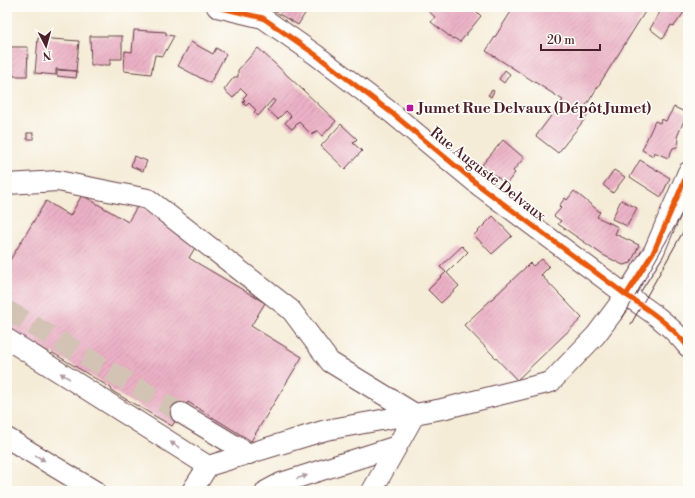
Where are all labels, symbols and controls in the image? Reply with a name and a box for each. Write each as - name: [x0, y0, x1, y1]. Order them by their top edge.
- north arrow: [26, 26, 66, 66]
- scale bar: [541, 26, 600, 52]
- text: 20 m: [547, 33, 575, 48]
- text: N: [42, 48, 52, 62]
- place label: Jumet Rue Delvaux (Dépôt Jumet): [416, 99, 652, 118]
- marker: Jumet Rue Delvaux (Dépôt Jumet): [405, 103, 415, 113]
- street label: Rue Auguste Delvaux: [426, 123, 550, 226]
- one-way arrow: [59, 372, 71, 379]
- one-way arrow: [169, 442, 181, 449]
- one-way arrow: [35, 454, 45, 462]
- one-way arrow: [296, 473, 308, 479]

